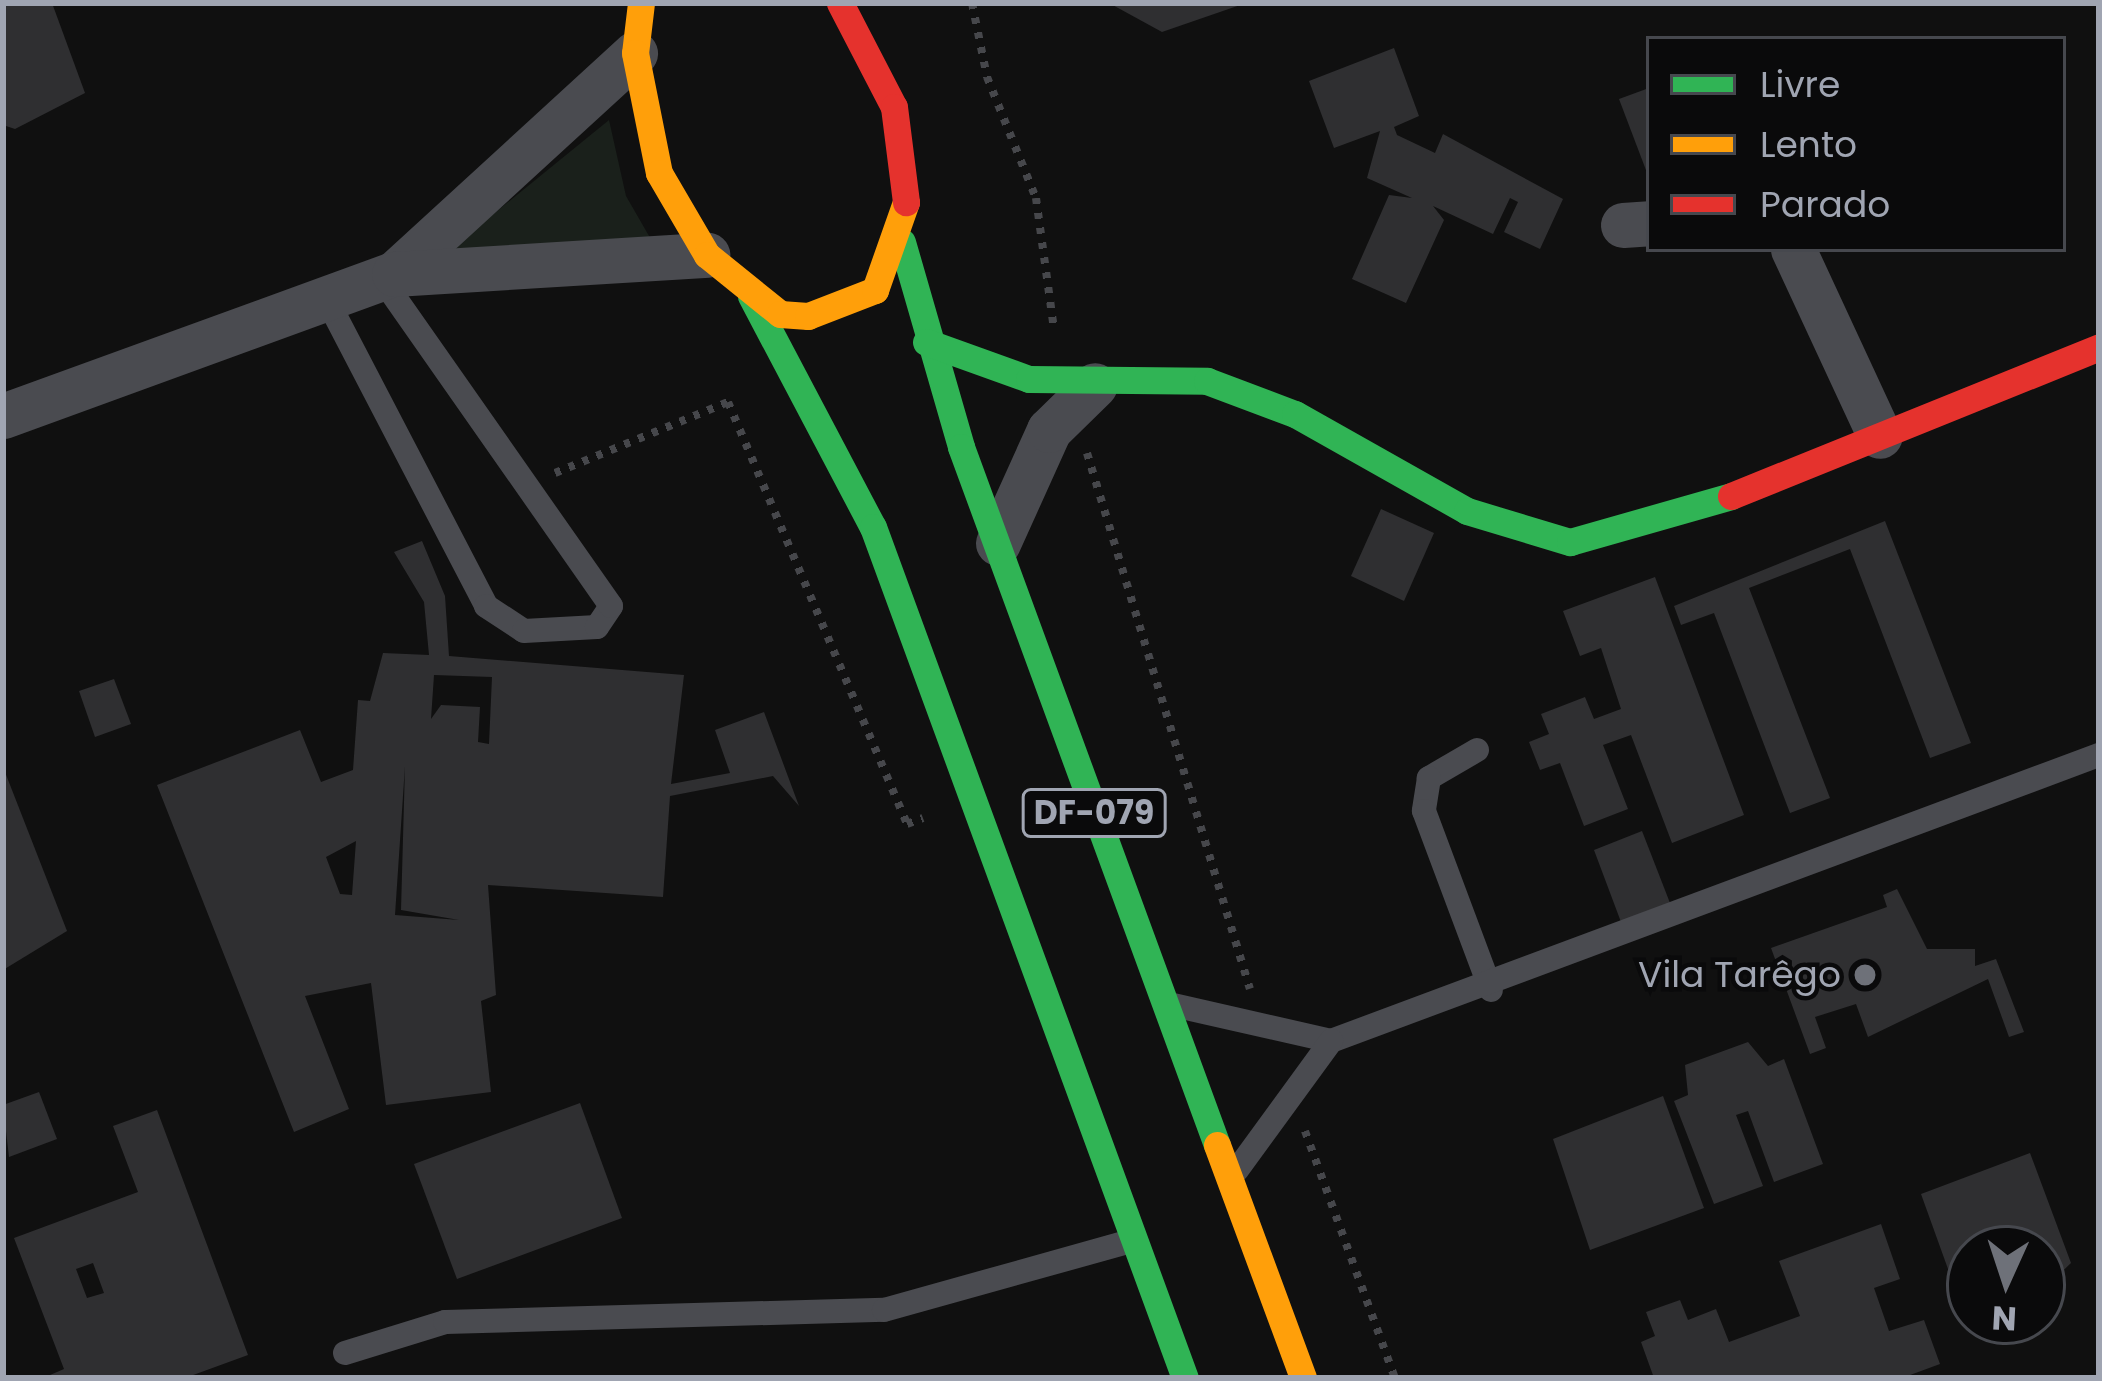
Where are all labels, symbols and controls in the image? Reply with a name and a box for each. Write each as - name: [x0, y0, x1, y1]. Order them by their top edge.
- legend: [1646, 36, 2066, 252]
- text: Livre: [1760, 59, 1840, 110]
- text: Lento: [1760, 119, 1857, 170]
- text: Parado: [1760, 179, 1890, 230]
- road number: DF-079: [1019, 786, 1169, 840]
- place label: Vila Tarêgo: [1638, 953, 1841, 997]
- marker: Vila Tarêgo: [1852, 962, 1878, 988]
- north arrow: [1946, 1225, 2066, 1345]
- text: N: [1991, 1294, 2018, 1343]

